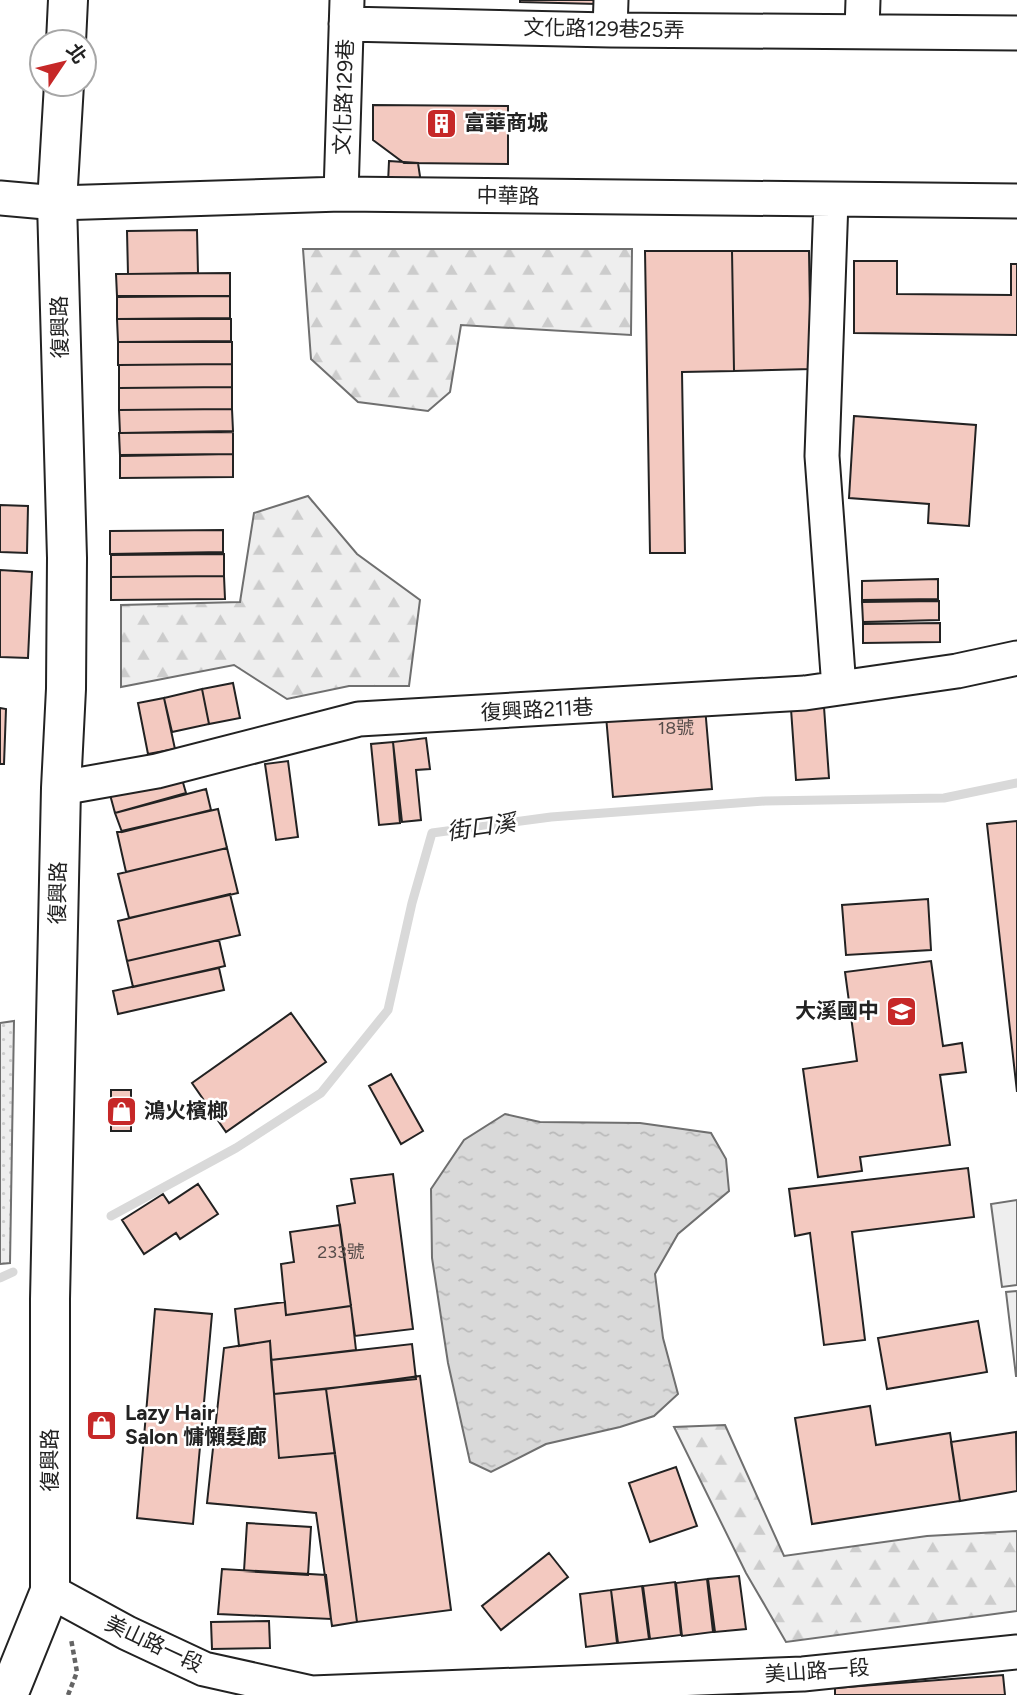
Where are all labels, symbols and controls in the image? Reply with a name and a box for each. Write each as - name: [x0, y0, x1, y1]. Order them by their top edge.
- street label: 文化路129巷25弄: [523, 15, 685, 42]
- north arrow: [28, 28, 98, 98]
- street label: 文化路129巷: [329, 38, 358, 156]
- text: 北: [62, 39, 91, 68]
- building icon: 富華商城: [424, 106, 458, 140]
- place label: 富華商城: [464, 110, 548, 135]
- street label: 中華路: [476, 182, 540, 209]
- street label: 復興路: [46, 295, 73, 359]
- street label: 復興路211巷: [480, 694, 594, 725]
- house number: 18號: [658, 717, 694, 739]
- water label: 街口溪: [445, 808, 520, 846]
- street label: 復興路: [44, 861, 71, 925]
- school or university icon: 大溪國中: [885, 994, 919, 1028]
- place label: 大溪國中: [795, 998, 879, 1023]
- shop icon: 鴻火檳榔: [104, 1094, 138, 1128]
- place label: 鴻火檳榔: [144, 1098, 228, 1123]
- house number: 233號: [317, 1241, 365, 1263]
- place label: Lazy Hair Salon 慵懶髮廊: [125, 1400, 267, 1449]
- shop icon: Lazy Hair Salon 慵懶髮廊: [85, 1408, 119, 1442]
- street label: 復興路: [37, 1429, 62, 1492]
- street label: 美山路一段: [101, 1610, 207, 1677]
- street label: 美山路一段: [764, 1654, 870, 1687]

